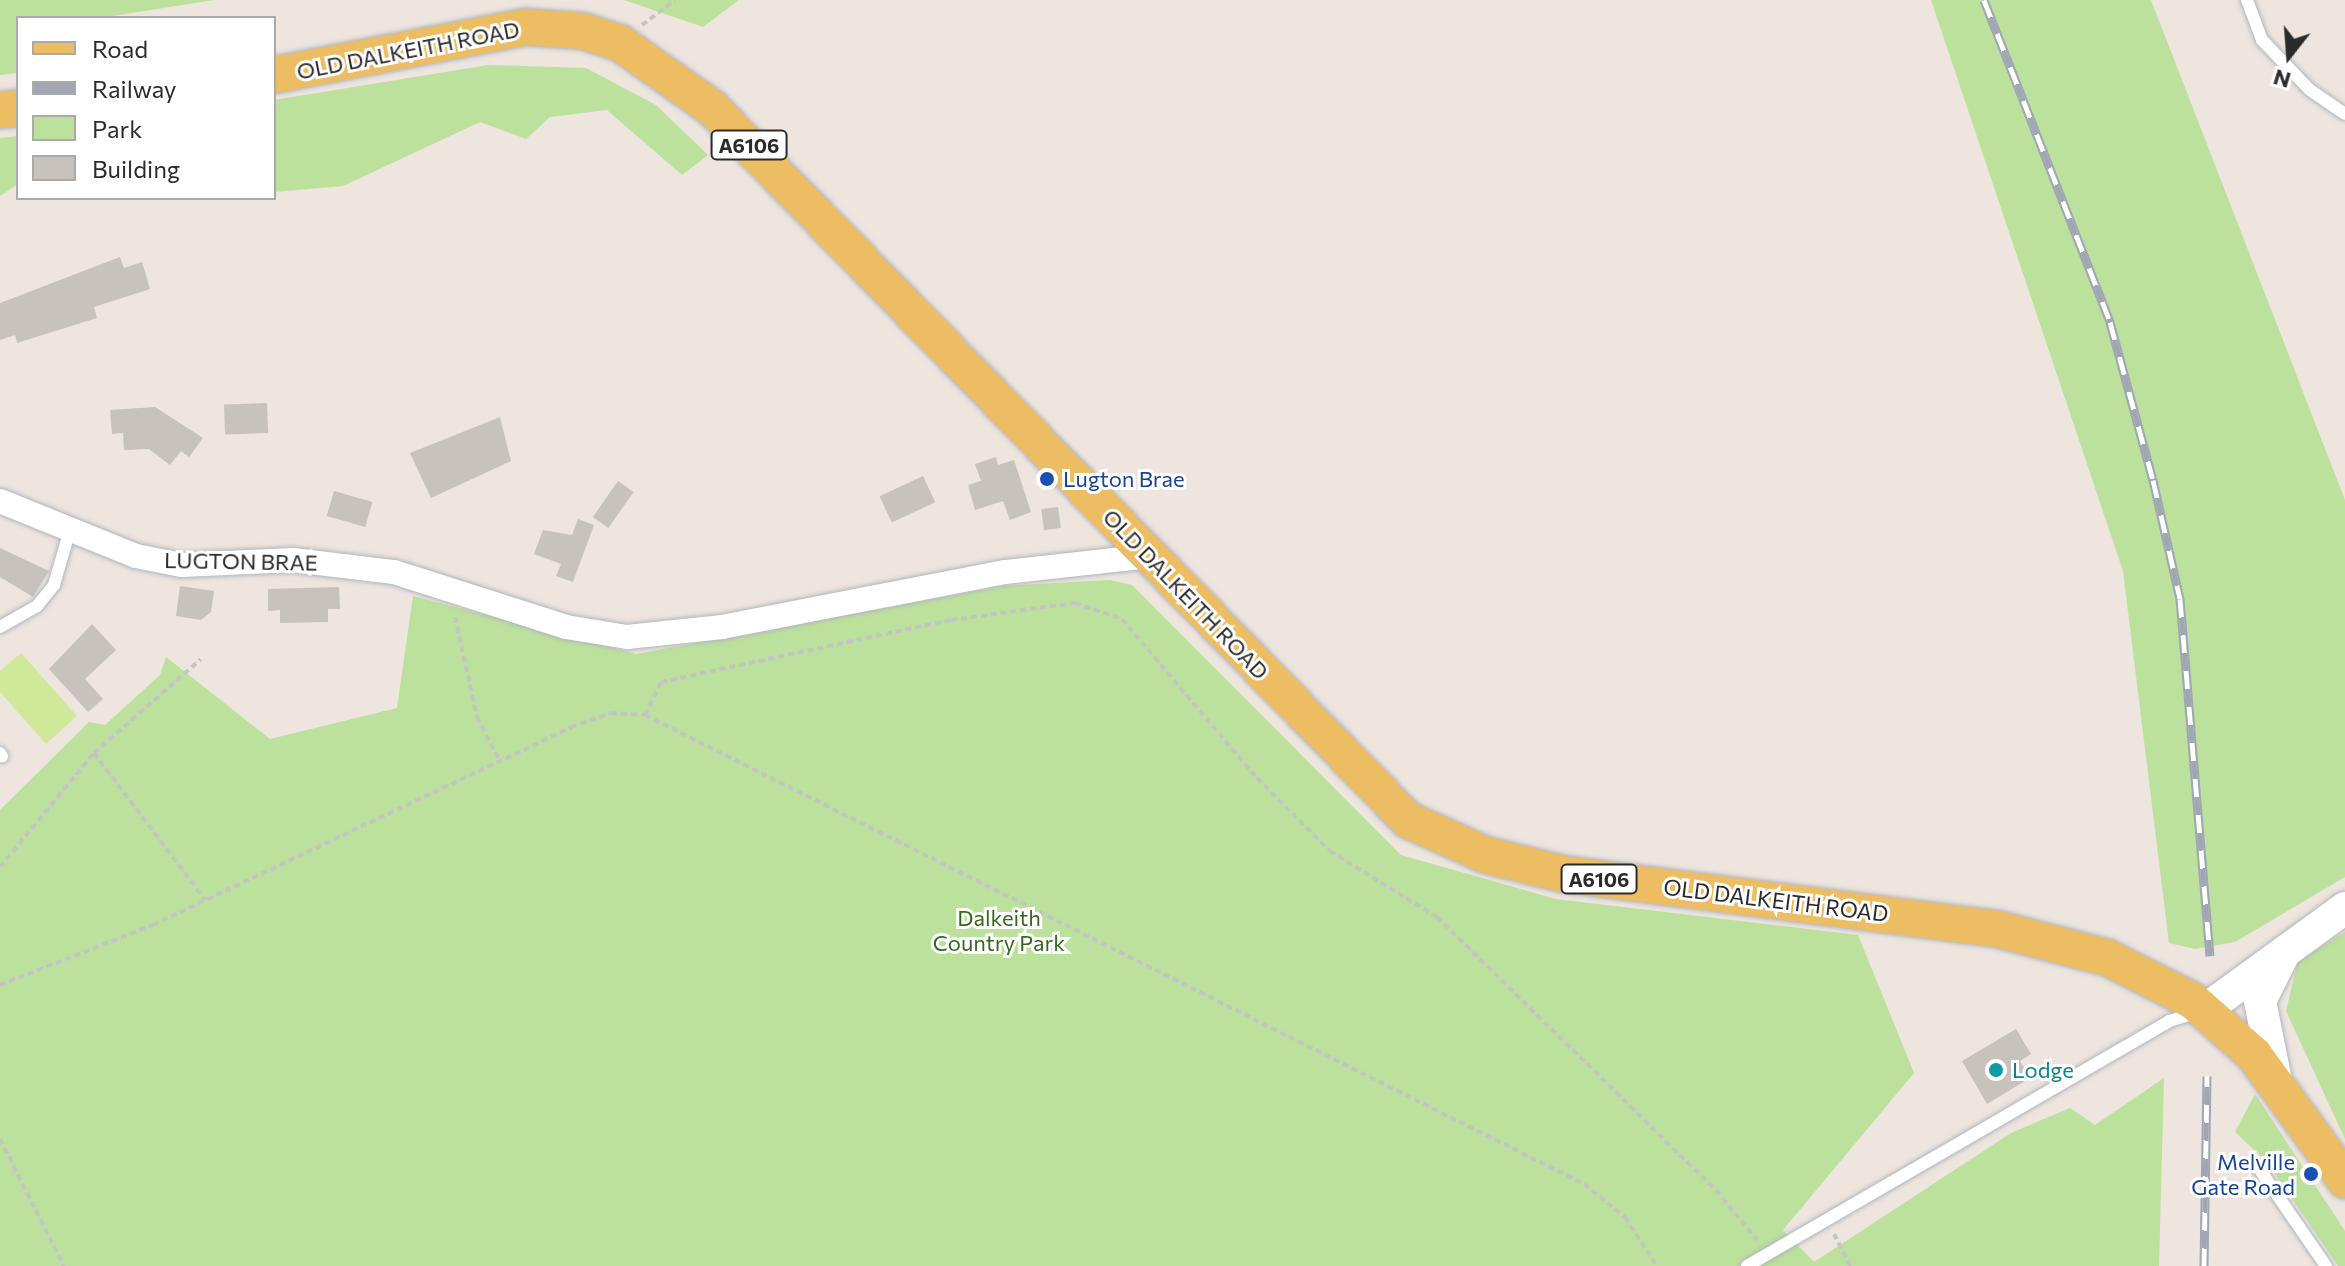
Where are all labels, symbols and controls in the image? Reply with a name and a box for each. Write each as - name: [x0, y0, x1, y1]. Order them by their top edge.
- street label: OLD DALKEITH ROAD: [294, 15, 522, 85]
- legend: [16, 16, 276, 200]
- north arrow: [2249, 16, 2329, 96]
- text: Road: [92, 34, 148, 63]
- text: N: [2270, 64, 2294, 95]
- text: Railway: [92, 74, 177, 103]
- text: Park: [92, 114, 142, 143]
- road number: A6106: [709, 129, 789, 161]
- text: Building: [92, 154, 180, 183]
- place label: Lugton Brae: [1063, 466, 1185, 492]
- marker: Lugton Brae: [1038, 470, 1056, 488]
- street label: OLD DALKEITH ROAD: [1098, 503, 1274, 685]
- street label: LUGTON BRAE: [164, 546, 318, 576]
- road number: A6106: [1559, 863, 1639, 895]
- street label: OLD DALKEITH ROAD: [1662, 873, 1890, 927]
- park label: Dalkeith Country Park: [933, 904, 1065, 956]
- place label: Lodge: [2012, 1057, 2074, 1083]
- marker: Lodge: [1987, 1061, 2005, 1079]
- place label: Melville Gate Road: [2191, 1148, 2295, 1200]
- marker: Melville Gate Road: [2302, 1165, 2320, 1183]

